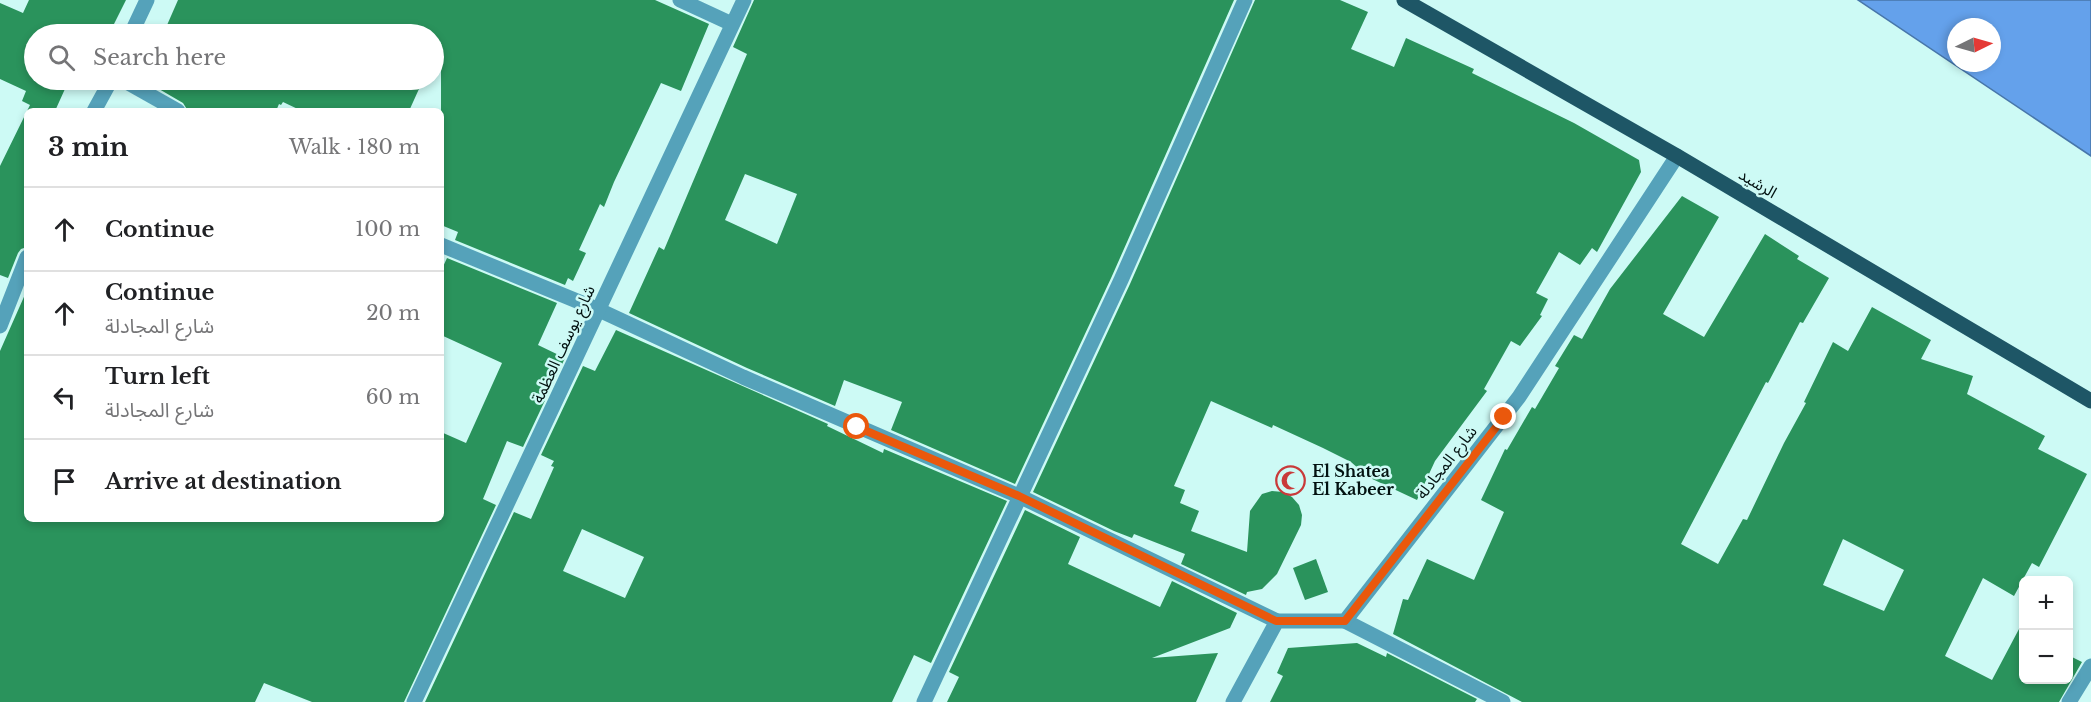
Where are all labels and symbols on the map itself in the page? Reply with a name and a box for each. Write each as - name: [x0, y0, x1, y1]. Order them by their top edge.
- north arrow: [1947, 18, 2001, 72]
- street label: الرشيد: [1735, 164, 1781, 202]
- street label: شارع يوسف العظمة: [527, 282, 602, 407]
- route end: [1490, 403, 1516, 429]
- route start: [843, 413, 869, 439]
- street label: شارع المجادلة: [1411, 421, 1483, 504]
- place label: El Shatea El Kabeer: [1312, 461, 1394, 499]
- mosque icon: El Shatea El Kabeer: [1275, 464, 1307, 496]

